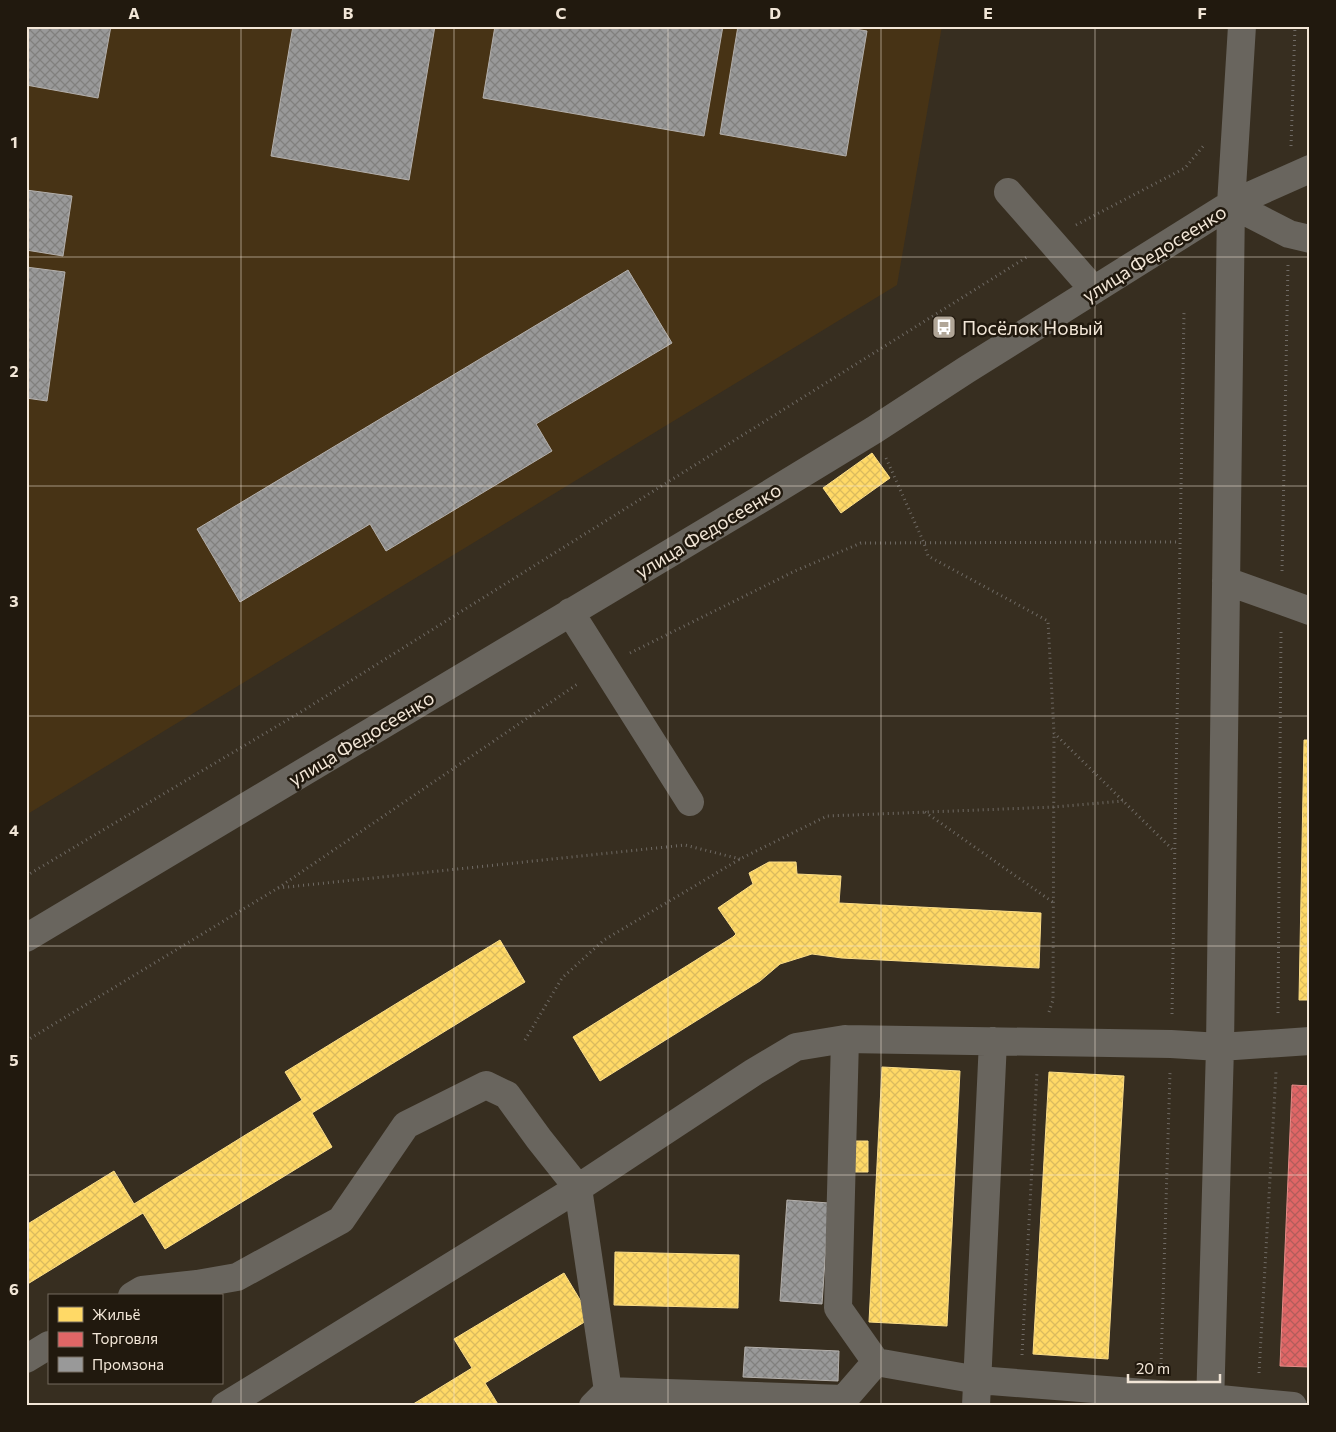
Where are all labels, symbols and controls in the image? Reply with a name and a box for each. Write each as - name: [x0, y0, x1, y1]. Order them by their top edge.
- text: A: [128, 3, 140, 22]
- text: B: [343, 3, 354, 22]
- text: C: [556, 3, 567, 22]
- text: D: [769, 3, 781, 22]
- text: E: [983, 3, 993, 22]
- text: F: [1197, 3, 1207, 22]
- text: 1: [10, 132, 18, 151]
- street label: улица Федосеенко: [1078, 199, 1230, 307]
- bus stop icon: Посёлок Новый: [931, 314, 957, 340]
- place label: Посёлок Новый: [962, 316, 1103, 339]
- text: 2: [9, 361, 19, 380]
- street label: улица Федосеенко: [631, 477, 785, 583]
- text: 3: [9, 591, 19, 610]
- street label: улица Федосеенко: [284, 685, 438, 791]
- text: 4: [9, 820, 19, 839]
- text: 5: [9, 1050, 19, 1069]
- text: 6: [9, 1279, 19, 1298]
- legend: [48, 1294, 222, 1384]
- text: Жильё: [92, 1305, 140, 1323]
- text: Торговля: [92, 1329, 158, 1347]
- scale bar: [1128, 1352, 1221, 1384]
- text: Промзона: [92, 1355, 164, 1373]
- text: 20 m: [1136, 1359, 1170, 1377]

